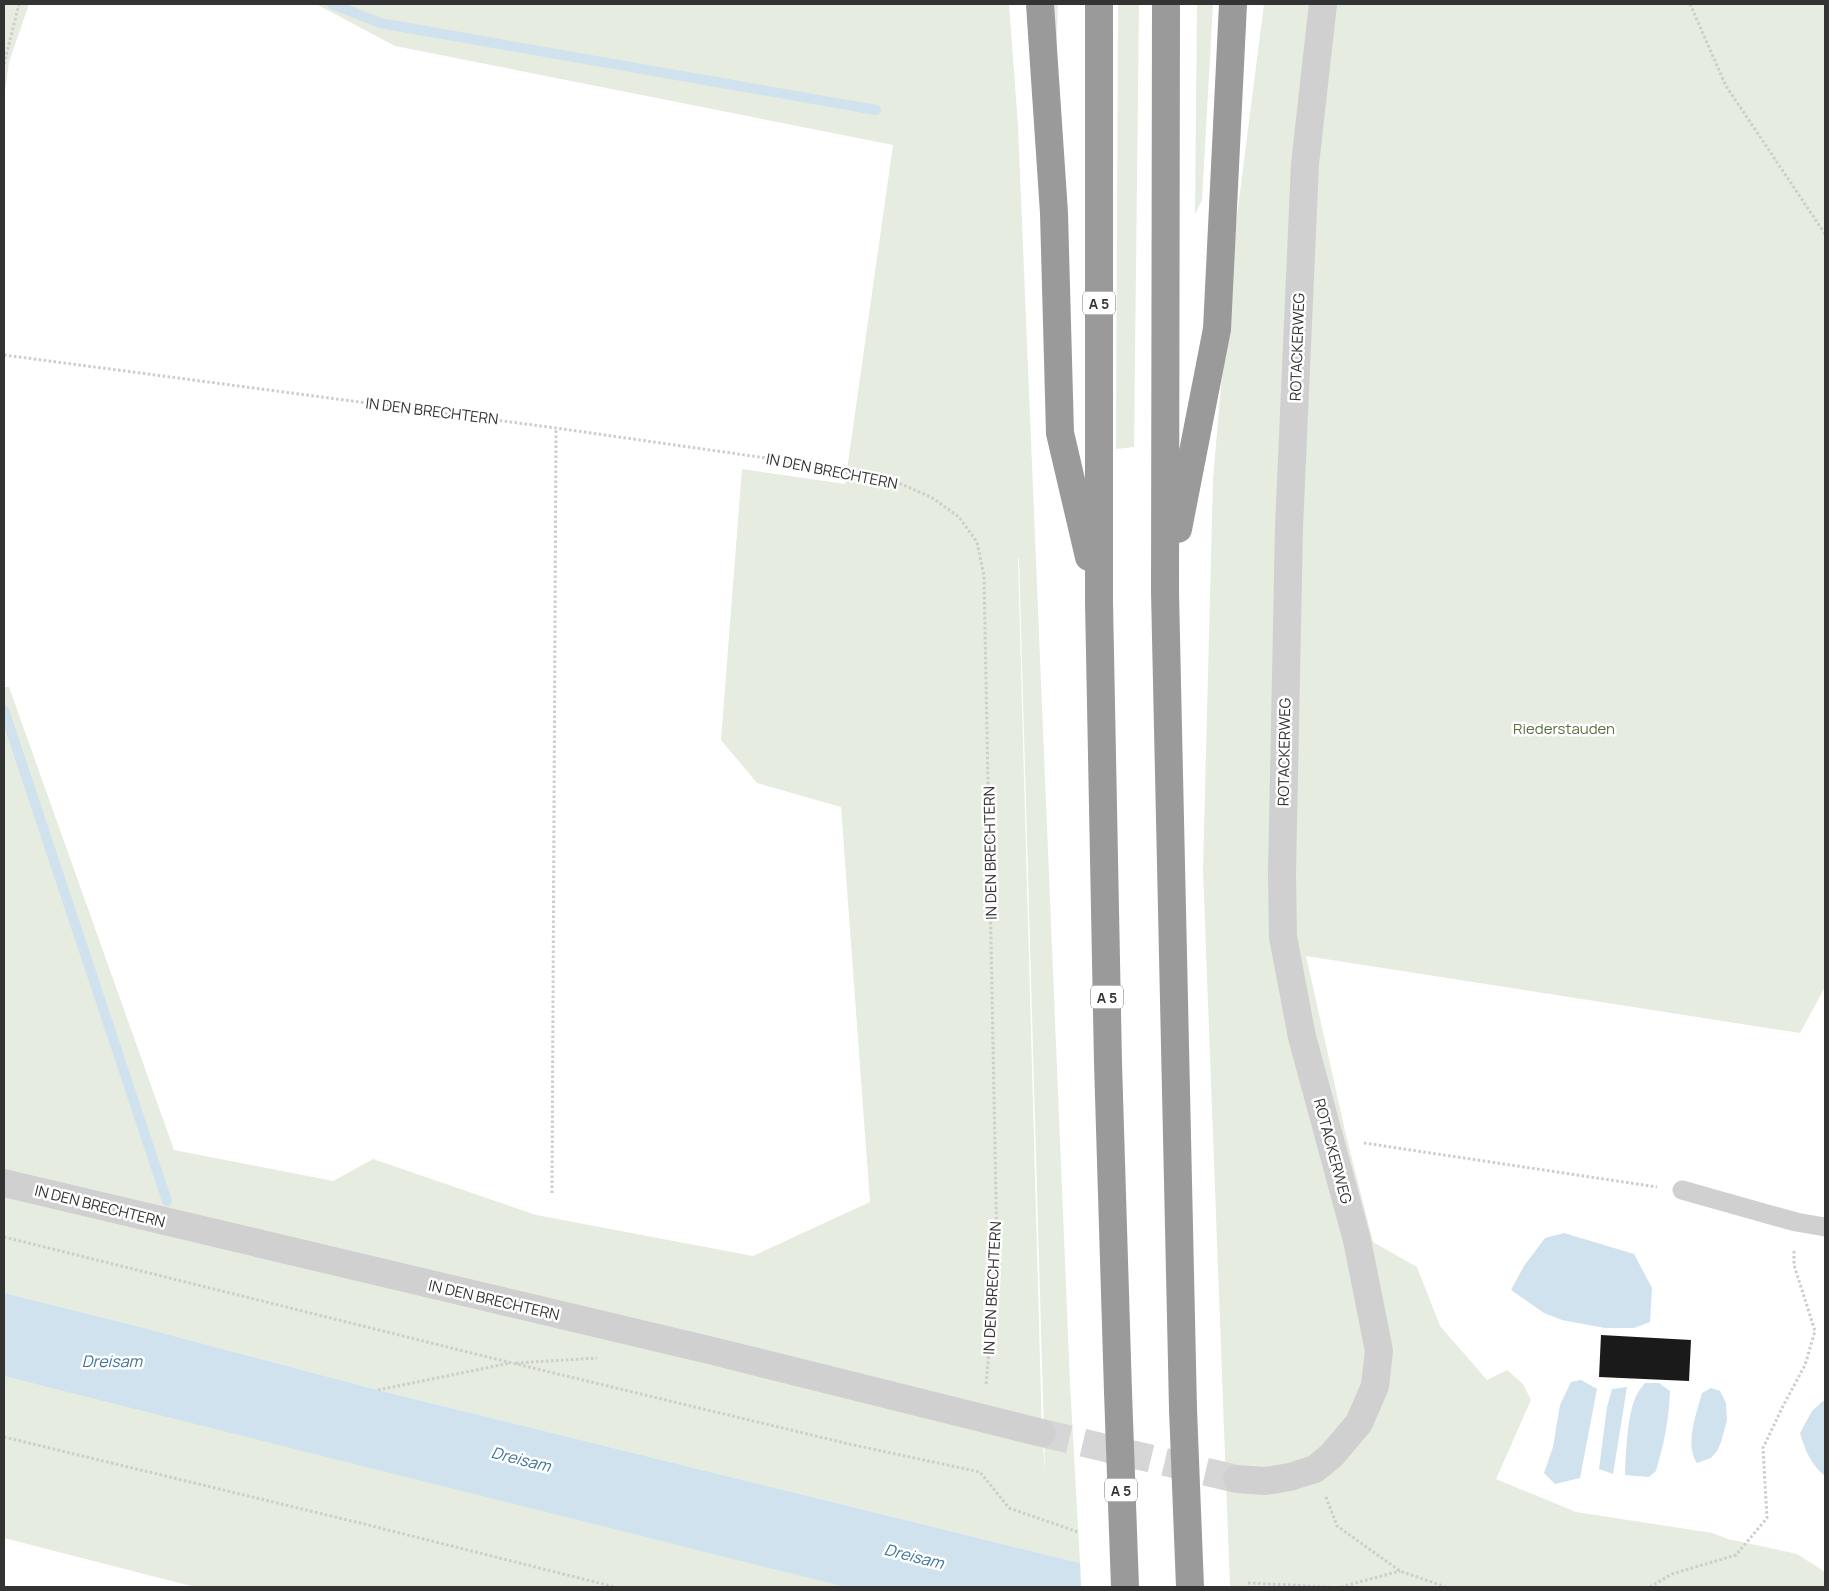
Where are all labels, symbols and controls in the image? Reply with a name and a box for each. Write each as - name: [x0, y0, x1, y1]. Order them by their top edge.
- road number: A 5: [1083, 292, 1115, 314]
- street label: ROTACKERWEG: [1285, 292, 1309, 401]
- street label: IN DEN BRECHTERN: [364, 392, 500, 430]
- street label: IN DEN BRECHTERN: [764, 448, 900, 494]
- street label: ROTACKERWEG: [1273, 697, 1295, 806]
- park label: Riederstauden: [1513, 718, 1615, 739]
- street label: IN DEN BRECHTERN: [978, 786, 1002, 920]
- road number: A 5: [1091, 986, 1123, 1009]
- street label: ROTACKERWEG: [1309, 1096, 1357, 1206]
- street label: IN DEN BRECHTERN: [33, 1180, 167, 1232]
- street label: IN DEN BRECHTERN: [978, 1221, 1006, 1355]
- street label: IN DEN BRECHTERN: [426, 1275, 562, 1325]
- water label: Dreisam: [82, 1350, 144, 1372]
- water label: Dreisam: [489, 1441, 554, 1477]
- road number: A 5: [1105, 1478, 1137, 1502]
- water label: Dreisam: [882, 1538, 947, 1574]

